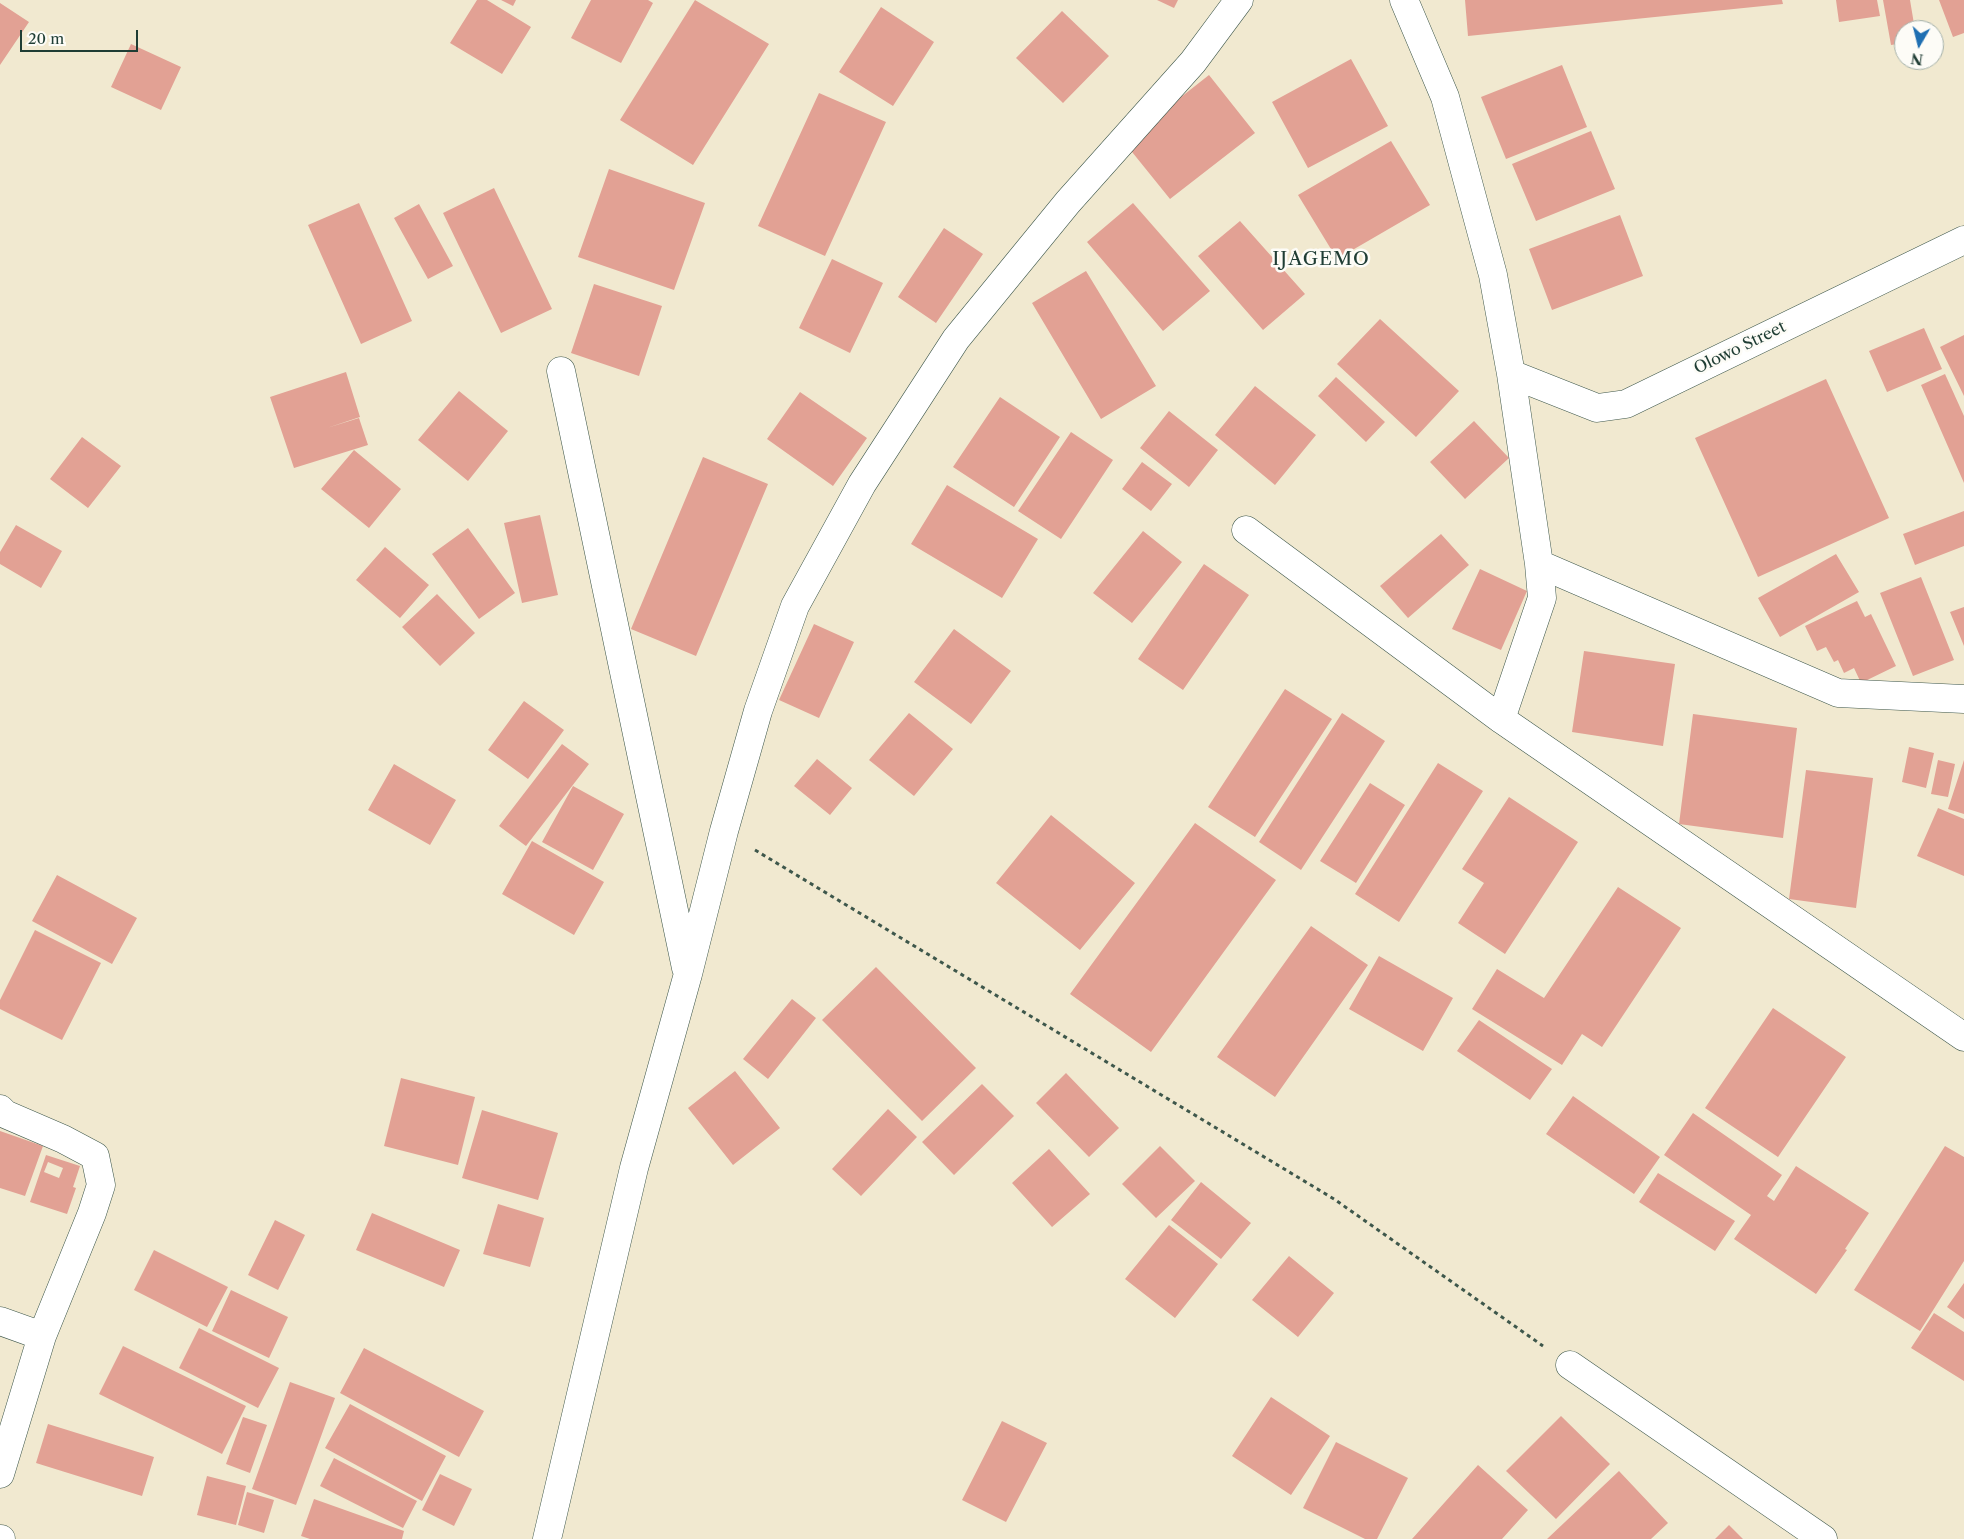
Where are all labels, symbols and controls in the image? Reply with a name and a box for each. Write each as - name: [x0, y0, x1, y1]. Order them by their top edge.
- scale bar: [22, 20, 140, 52]
- north arrow: [1894, 20, 1944, 70]
- text: 20 m: [28, 29, 64, 48]
- text: N: [1910, 49, 1924, 69]
- district label: IJAGEMO: [1271, 249, 1371, 271]
- street label: Olowo Street: [1691, 318, 1789, 378]

